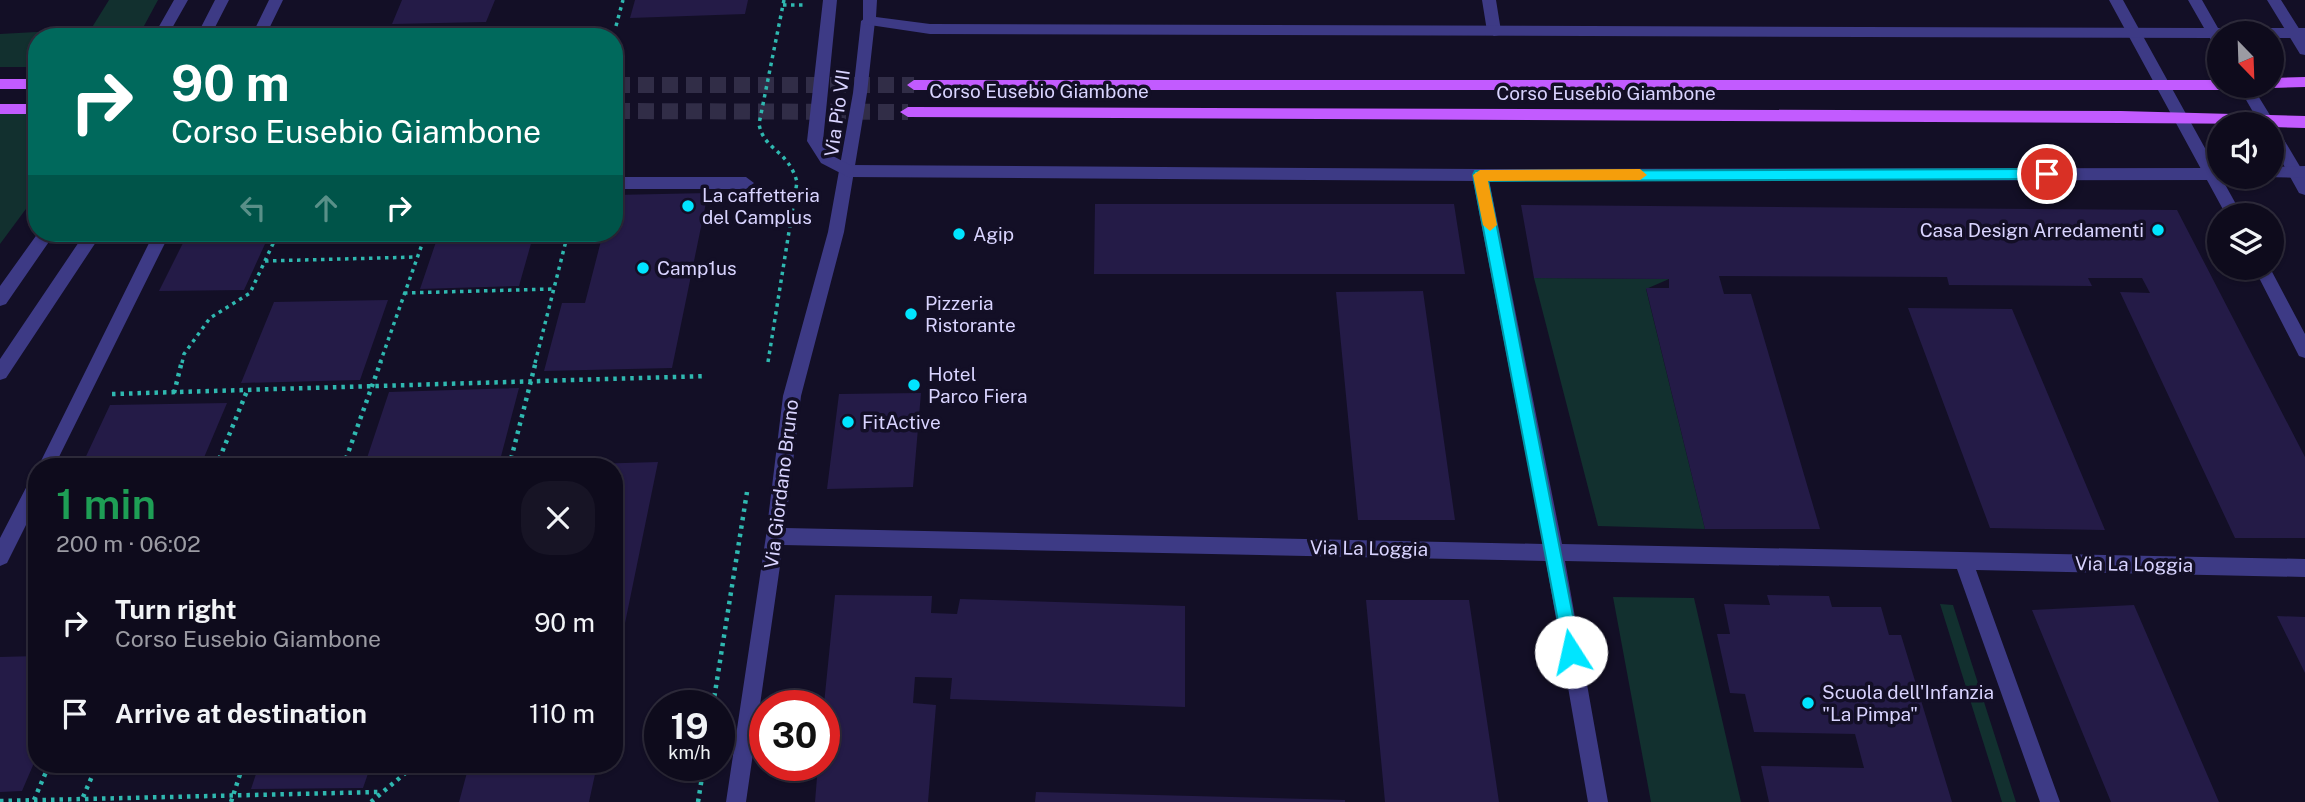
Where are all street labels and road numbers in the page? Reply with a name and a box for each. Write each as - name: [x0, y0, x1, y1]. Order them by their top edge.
- street label: Via Pio VII: [820, 68, 854, 158]
- street label: Corso Eusebio Giambone: [929, 80, 1149, 102]
- street label: Corso Eusebio Giambone: [1496, 82, 1716, 104]
- street label: Via Giordano Bruno: [760, 398, 802, 570]
- street label: Via La Loggia: [1310, 536, 1428, 560]
- street label: Via La Loggia: [2075, 552, 2193, 576]

